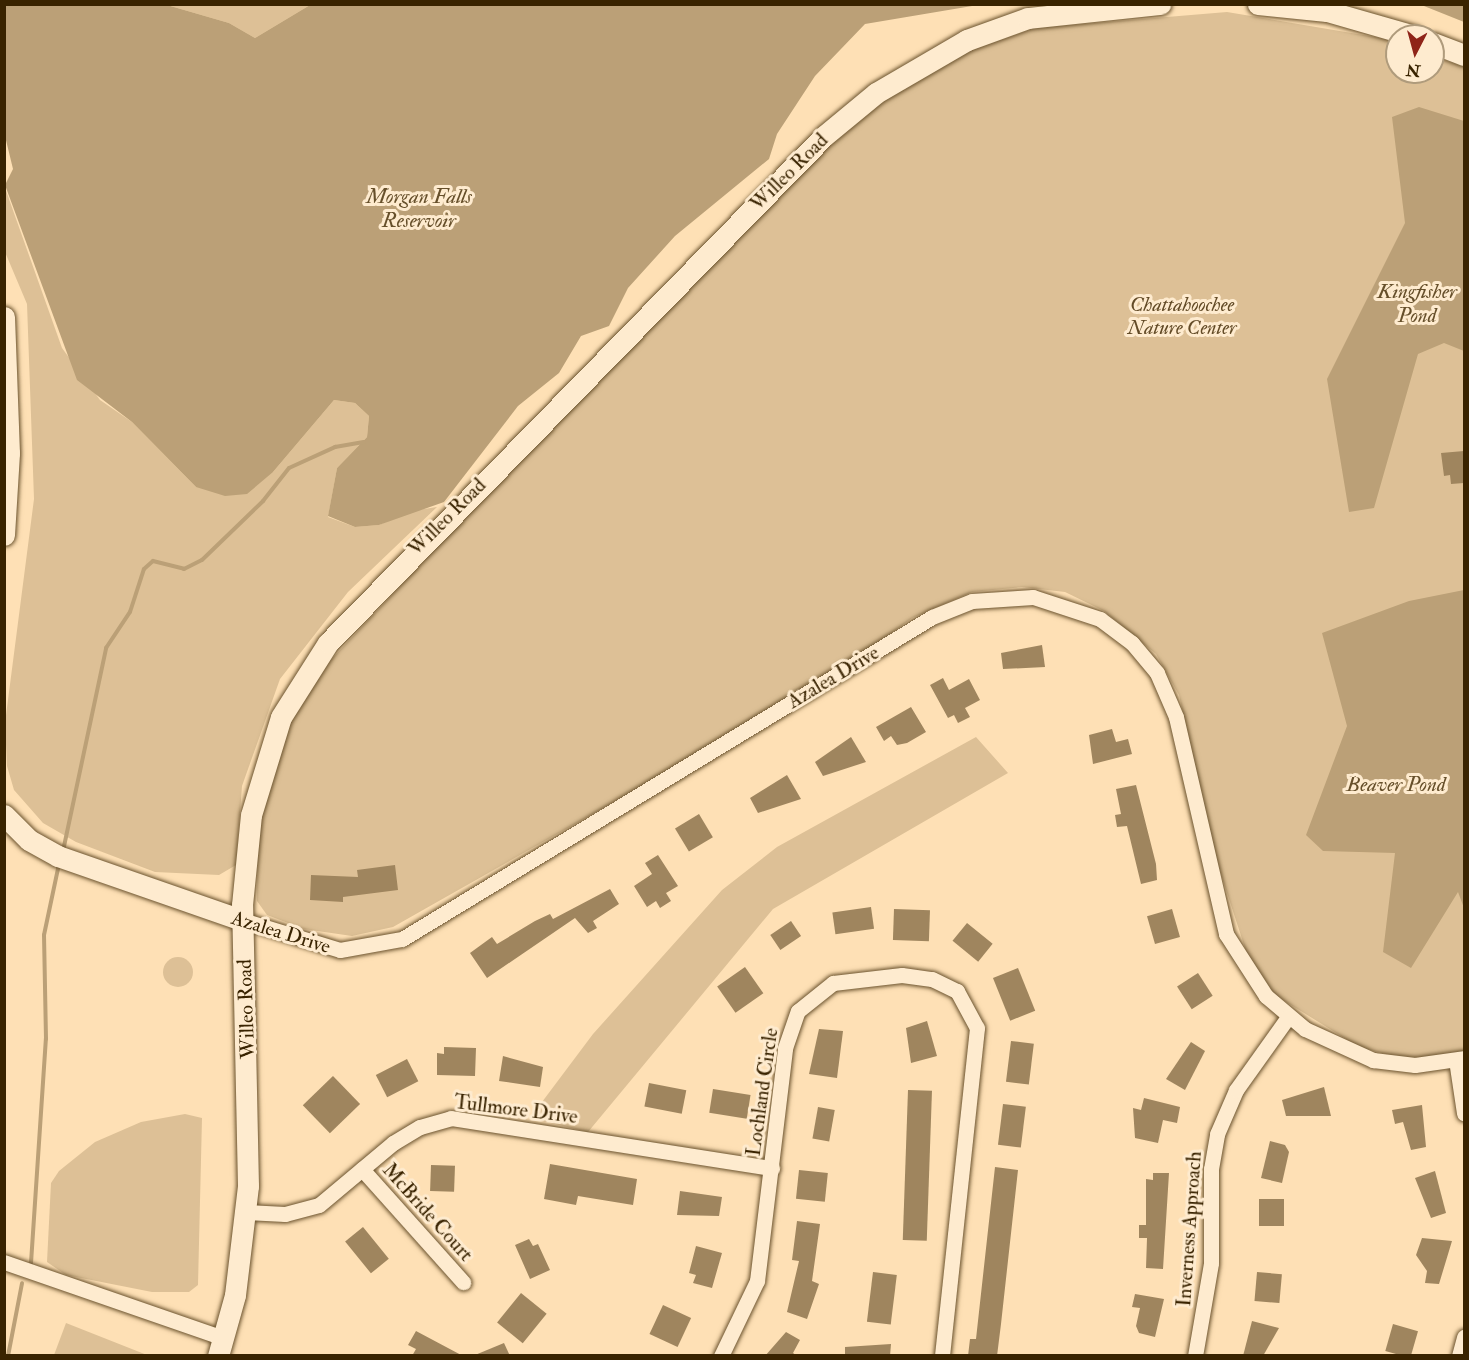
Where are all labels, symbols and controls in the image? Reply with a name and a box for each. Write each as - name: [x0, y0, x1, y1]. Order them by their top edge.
- north arrow: [1385, 24, 1445, 84]
- text: N: [1405, 59, 1422, 81]
- street label: Willeo Road: [745, 128, 833, 216]
- water label: Morgan Falls Reservoir: [366, 184, 472, 234]
- water label: Kingfisher Pond: [1377, 279, 1457, 329]
- park label: Chattahoochee Nature Center: [1128, 292, 1236, 339]
- street label: Willeo Road: [403, 473, 491, 561]
- street label: Azalea Drive: [783, 640, 883, 714]
- water label: Beaver Pond: [1346, 772, 1446, 798]
- street label: Azalea Drive: [229, 906, 333, 958]
- street label: Willeo Road: [232, 959, 260, 1059]
- street label: Lochland Circle: [741, 1026, 783, 1158]
- street label: Tullmore Drive: [453, 1090, 579, 1128]
- street label: Inverness Approach: [1172, 1151, 1206, 1307]
- street label: McBride Court: [378, 1158, 478, 1266]

